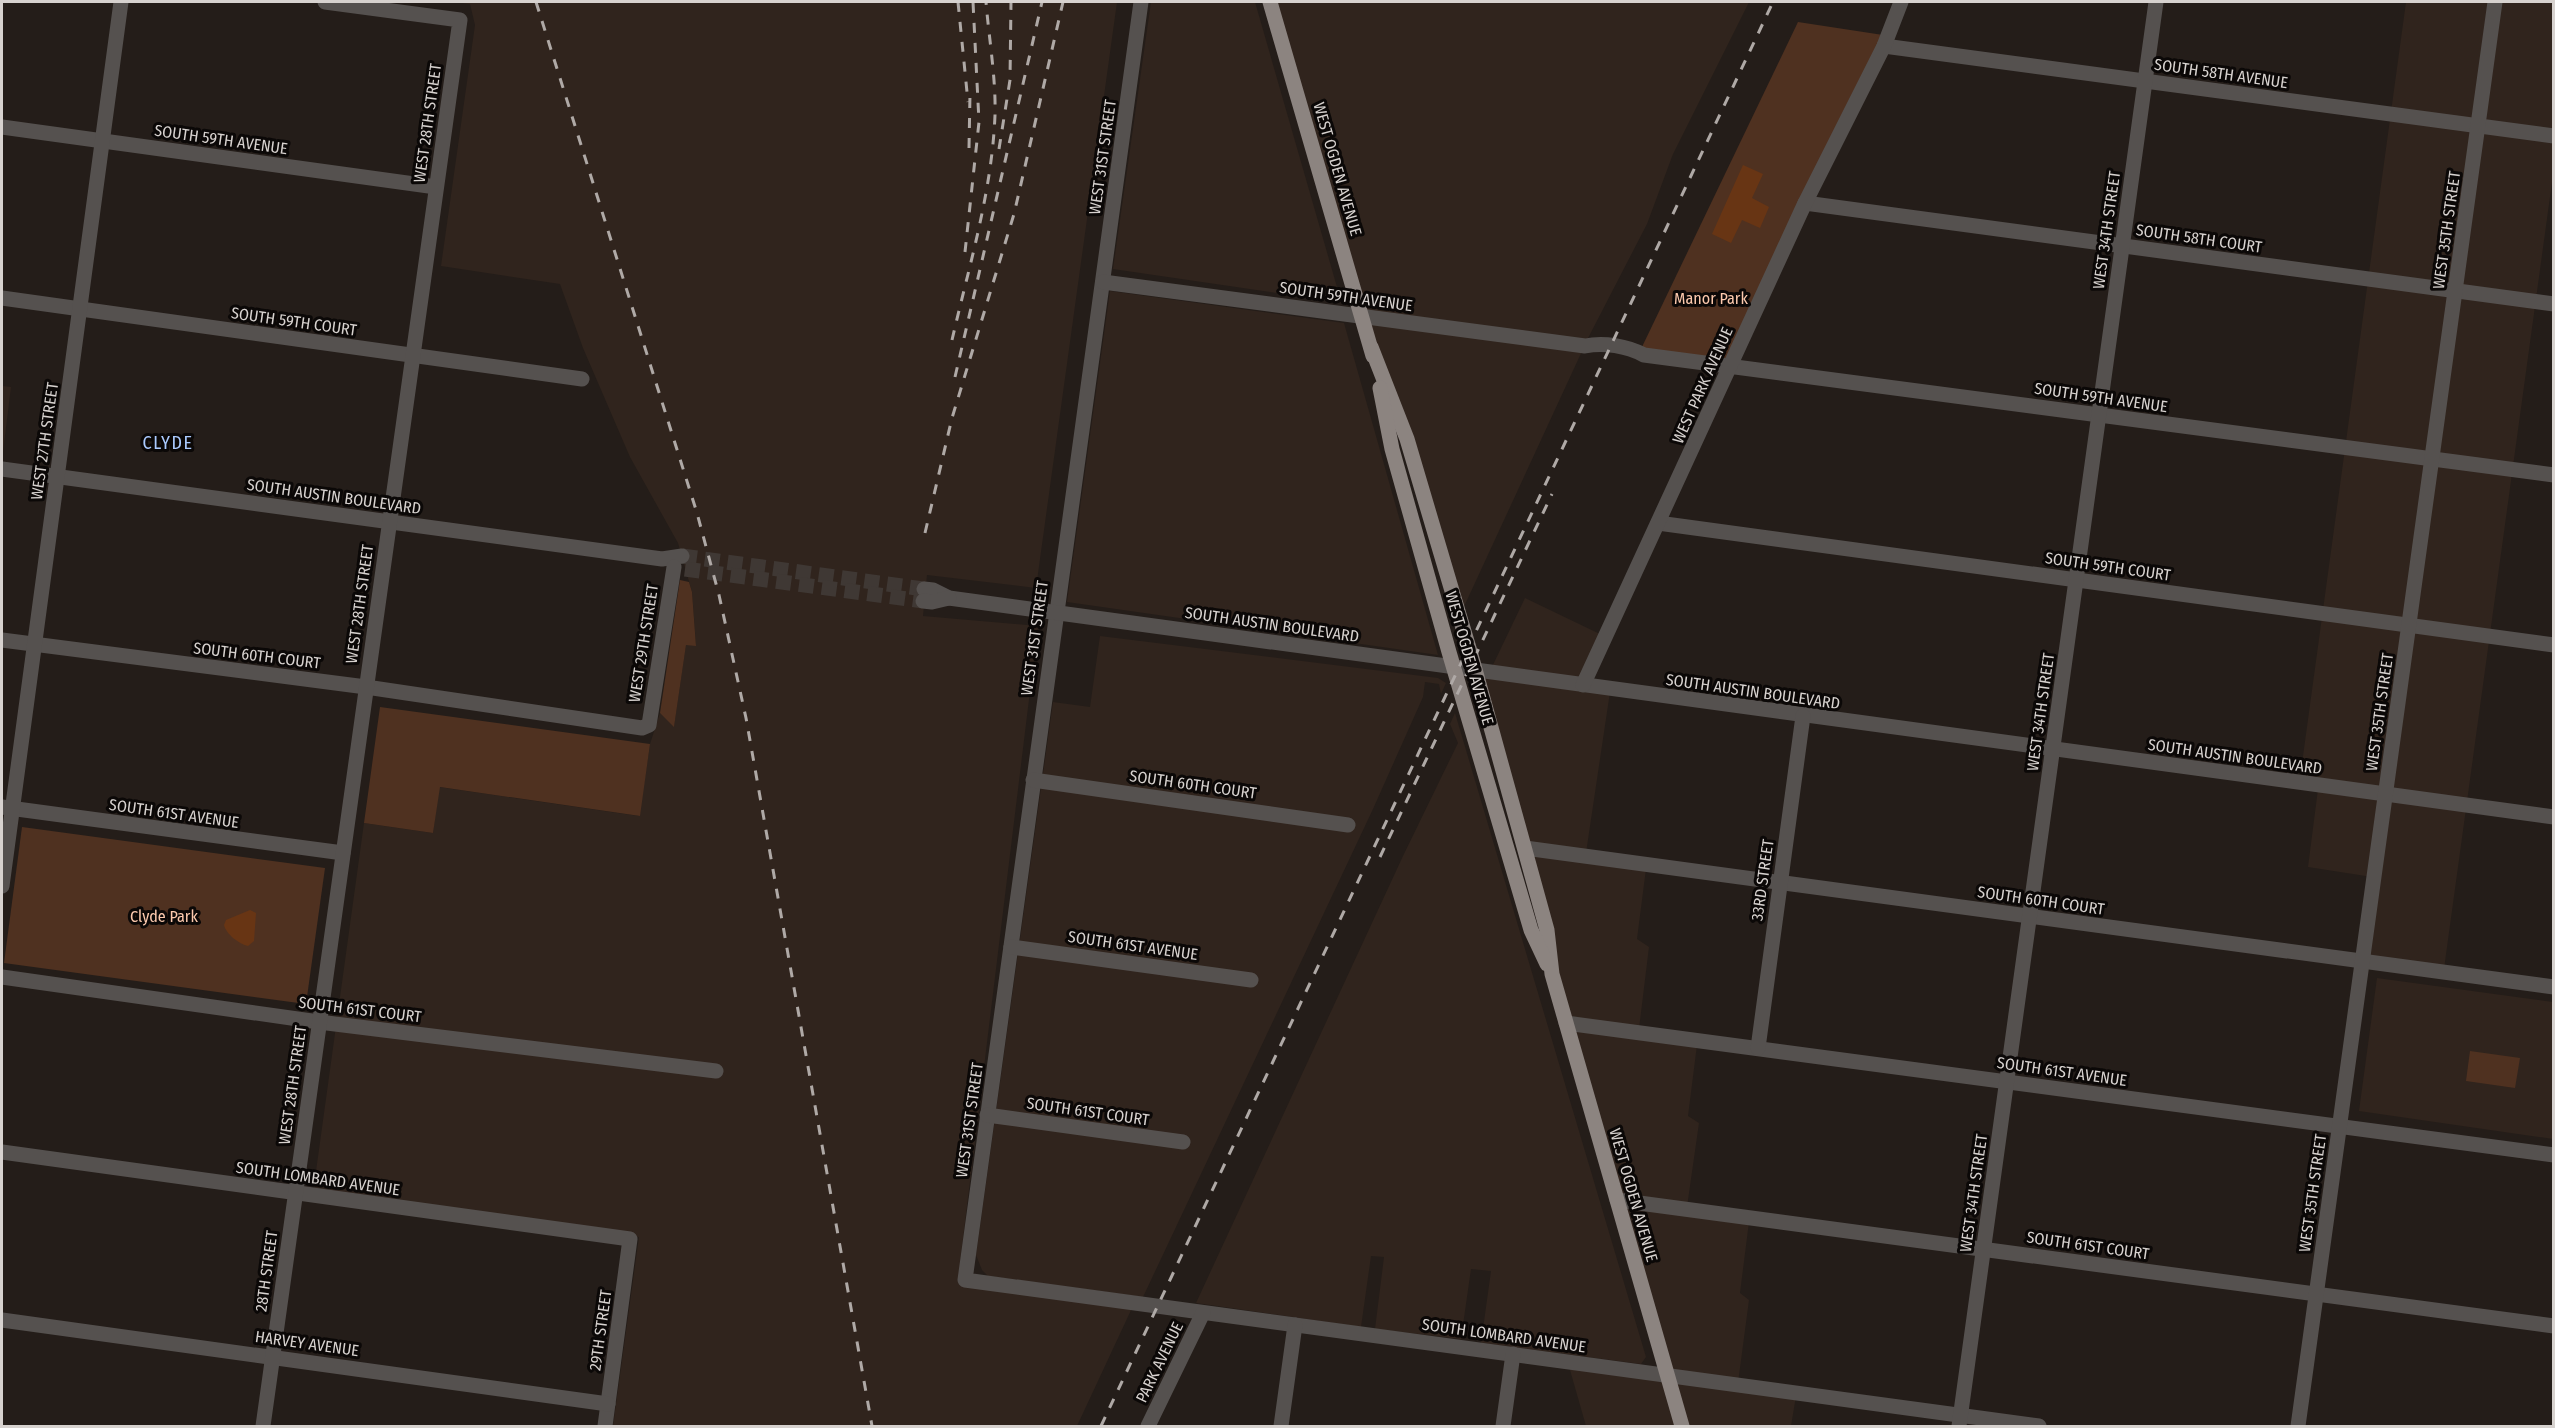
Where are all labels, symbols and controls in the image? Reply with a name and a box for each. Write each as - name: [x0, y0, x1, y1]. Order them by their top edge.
- street label: SOUTH 58TH AVENUE: [2153, 55, 2289, 92]
- street label: WEST 28TH STREET: [410, 62, 445, 184]
- street label: WEST 31ST STREET: [1085, 98, 1120, 216]
- street label: WEST OGDEN AVENUE: [1309, 100, 1366, 238]
- street label: SOUTH 59TH AVENUE: [153, 121, 289, 158]
- street label: WEST 34TH STREET: [2089, 169, 2124, 290]
- street label: WEST 35TH STREET: [2429, 169, 2464, 290]
- street label: SOUTH 58TH COURT: [2135, 220, 2264, 257]
- street label: SOUTH 59TH AVENUE: [1278, 278, 1414, 315]
- park label: Manor Park: [1674, 289, 1748, 308]
- street label: SOUTH 59TH COURT: [230, 303, 359, 340]
- street label: WEST PARK AVENUE: [1668, 324, 1737, 446]
- street label: SOUTH 59TH AVENUE: [2033, 379, 2169, 416]
- street label: WEST 27TH STREET: [27, 380, 62, 501]
- district label: CLYDE: [143, 432, 193, 454]
- street label: SOUTH AUSTIN BOULEVARD: [246, 475, 422, 518]
- street label: WEST 28TH STREET: [342, 543, 377, 665]
- street label: SOUTH 59TH COURT: [2044, 548, 2173, 585]
- street label: WEST 31ST STREET: [1017, 579, 1052, 697]
- street label: WEST 29TH STREET: [625, 582, 662, 704]
- street label: WEST OGDEN AVENUE: [1441, 589, 1498, 727]
- street label: SOUTH AUSTIN BOULEVARD: [1184, 603, 1360, 646]
- street label: SOUTH 60TH COURT: [192, 638, 322, 673]
- street label: WEST 34TH STREET: [2023, 651, 2058, 772]
- street label: WEST 35TH STREET: [2362, 651, 2397, 772]
- street label: SOUTH AUSTIN BOULEVARD: [1665, 670, 1841, 713]
- street label: SOUTH AUSTIN BOULEVARD: [2147, 735, 2323, 778]
- street label: SOUTH 60TH COURT: [1128, 766, 1258, 803]
- street label: SOUTH 61ST AVENUE: [108, 795, 240, 832]
- street label: 33RD STREET: [1747, 837, 1778, 922]
- street label: SOUTH 60TH COURT: [1976, 882, 2106, 919]
- park label: Clyde Park: [130, 907, 198, 926]
- street label: SOUTH 61ST AVENUE: [1067, 927, 1199, 964]
- street label: SOUTH 61ST COURT: [297, 993, 423, 1027]
- street label: WEST 28TH STREET: [275, 1024, 310, 1146]
- street label: SOUTH 61ST AVENUE: [1996, 1053, 2128, 1090]
- street label: WEST 31ST STREET: [952, 1061, 987, 1179]
- street label: SOUTH 61ST COURT: [1025, 1093, 1151, 1130]
- street label: WEST OGDEN AVENUE: [1605, 1126, 1662, 1264]
- street label: WEST 34TH STREET: [1956, 1132, 1991, 1253]
- street label: WEST 35TH STREET: [2295, 1132, 2330, 1253]
- street label: SOUTH LOMBARD AVENUE: [235, 1158, 401, 1199]
- street label: SOUTH 61ST COURT: [2025, 1227, 2151, 1264]
- street label: 28TH STREET: [251, 1229, 282, 1313]
- street label: 29TH STREET: [585, 1288, 616, 1372]
- street label: SOUTH LOMBARD AVENUE: [1421, 1315, 1587, 1356]
- street label: PARK AVENUE: [1132, 1319, 1187, 1406]
- street label: HARVEY AVENUE: [254, 1327, 360, 1360]

